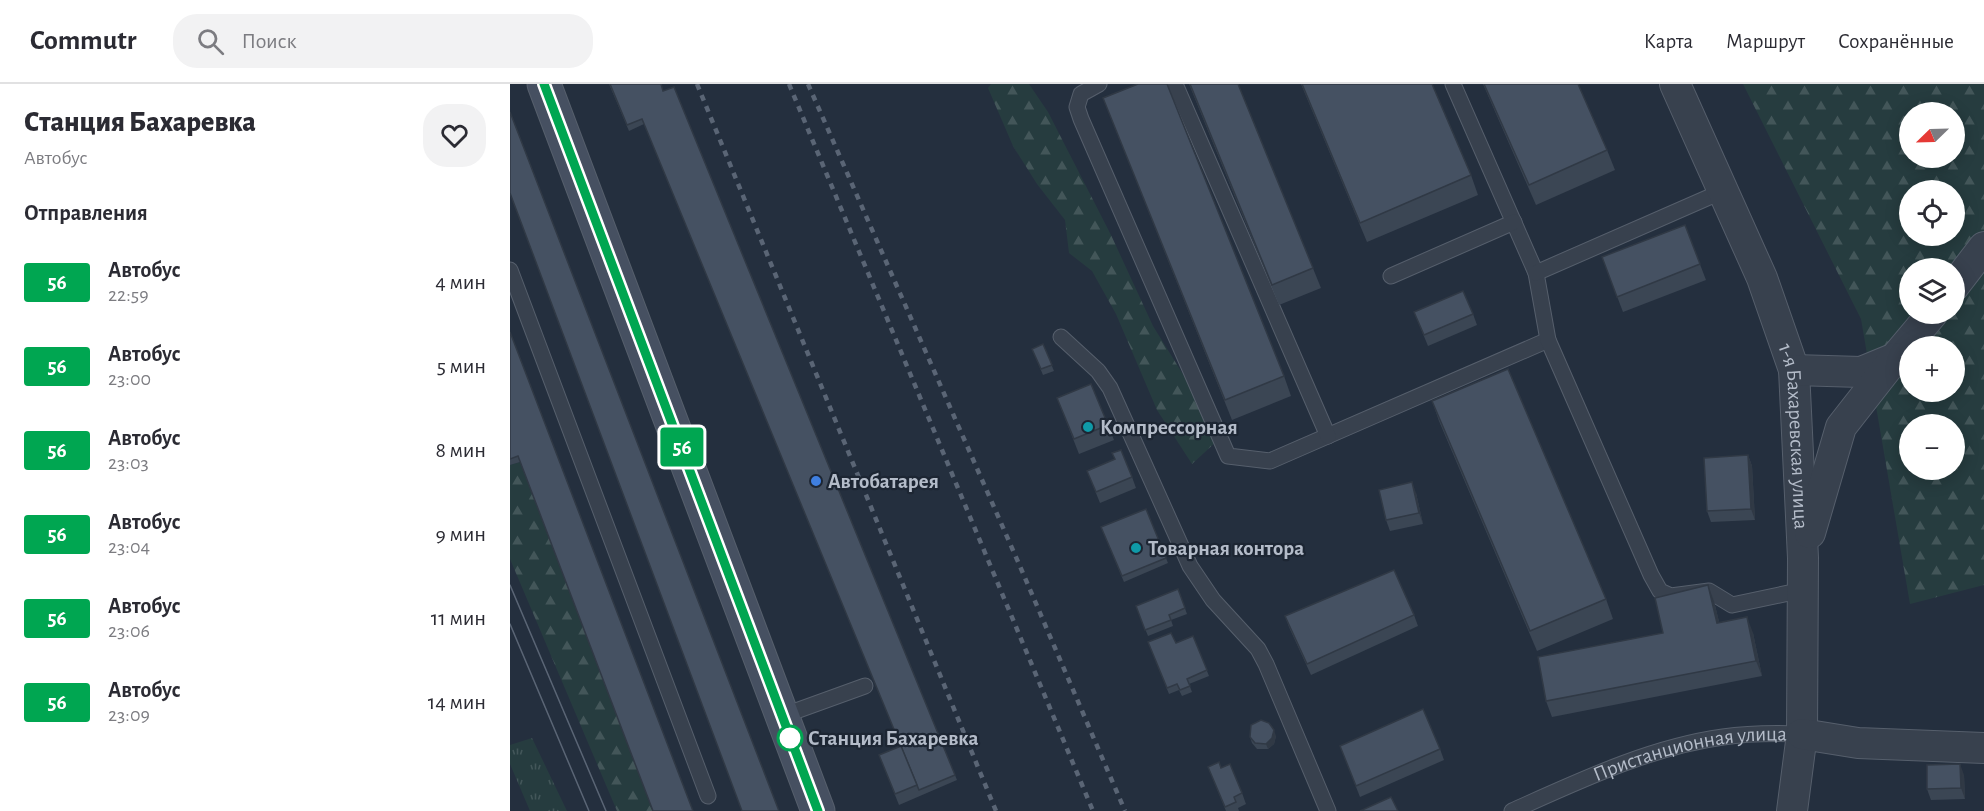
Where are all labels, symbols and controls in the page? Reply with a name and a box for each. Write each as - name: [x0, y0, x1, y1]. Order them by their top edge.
- search box: [173, 14, 593, 68]
- icon: search: [194, 25, 227, 58]
- text: Commutr: [30, 27, 137, 55]
- text: Поиск: [242, 30, 297, 52]
- text: Карта: [1644, 31, 1693, 52]
- text: Маршрут: [1726, 31, 1805, 52]
- text: Сохранённые: [1838, 31, 1954, 52]
- north arrow: [1899, 102, 1965, 168]
- map controls: [1899, 102, 1965, 480]
- button: heart: [423, 104, 486, 167]
- text: Станция Бахаревка: [24, 109, 256, 137]
- text: Автобус: [24, 148, 88, 168]
- button: locate: [1899, 180, 1965, 246]
- text: Отправления: [24, 202, 148, 224]
- button: layers: [1899, 258, 1965, 324]
- text: Автобус: [108, 259, 181, 281]
- text: 4 мин: [435, 271, 486, 293]
- text: 56: [47, 272, 67, 293]
- text: 22:59: [108, 285, 149, 305]
- button: +: [1899, 336, 1965, 402]
- street label: 1-я Бахаревская улица: [1775, 340, 1812, 530]
- text: Автобус: [108, 343, 181, 365]
- text: 5 мин: [437, 355, 486, 377]
- text: 56: [47, 356, 67, 377]
- text: 23:00: [108, 369, 151, 389]
- button: −: [1899, 414, 1965, 480]
- place label: Компрессорная: [1100, 417, 1238, 438]
- marker: Компрессорная: [1081, 420, 1095, 434]
- text: Автобус: [108, 427, 181, 449]
- line badge: 56: [655, 428, 709, 466]
- text: 56: [672, 437, 692, 458]
- text: 8 мин: [435, 439, 486, 461]
- text: 56: [47, 440, 67, 461]
- text: 23:03: [108, 453, 149, 473]
- place label: Автобатарея: [828, 471, 939, 492]
- marker: Автобатарея: [809, 474, 823, 488]
- text: Автобус: [108, 511, 181, 533]
- text: 9 мин: [435, 523, 486, 545]
- text: 56: [47, 524, 67, 545]
- text: 23:04: [108, 537, 150, 557]
- place label: Товарная контора: [1148, 538, 1304, 559]
- marker: Товарная контора: [1129, 541, 1143, 555]
- text: Автобус: [108, 595, 181, 617]
- text: 11 мин: [431, 607, 486, 629]
- text: 56: [47, 608, 67, 629]
- text: 23:06: [108, 621, 150, 641]
- text: Автобус: [108, 679, 181, 701]
- text: 14 мин: [428, 691, 486, 713]
- text: 56: [47, 692, 67, 713]
- text: 23:09: [108, 705, 150, 725]
- street label: Пристанционная улица: [1590, 723, 1787, 785]
- marker: Станция Бахаревка: [777, 725, 803, 751]
- place label: Станция Бахаревка: [808, 728, 978, 749]

